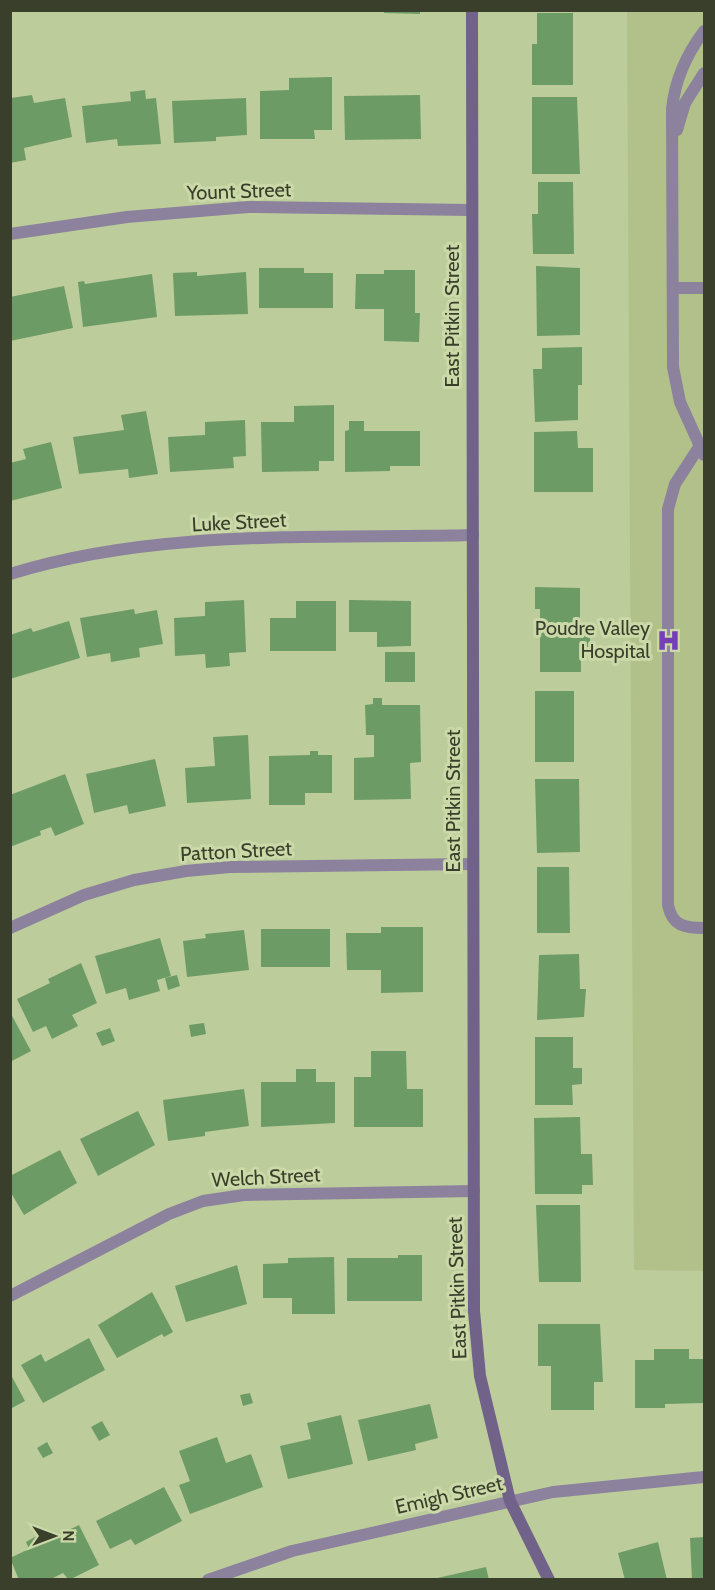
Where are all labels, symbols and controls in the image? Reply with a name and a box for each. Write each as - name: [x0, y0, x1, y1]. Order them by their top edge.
- street label: Yount Street: [185, 177, 292, 205]
- street label: East Pitkin Street: [440, 244, 464, 387]
- street label: Luke Street: [191, 508, 287, 536]
- place label: Poudre Valley Hospital: [535, 616, 650, 663]
- hospital icon: Poudre Valley Hospital: [655, 627, 681, 653]
- street label: East Pitkin Street: [441, 729, 465, 872]
- street label: Patton Street: [179, 836, 293, 866]
- street label: Welch Street: [211, 1162, 321, 1192]
- street label: East Pitkin Street: [443, 1216, 471, 1360]
- street label: Emigh Street: [393, 1471, 505, 1519]
- north arrow: [24, 1506, 84, 1566]
- text: N: [59, 1530, 78, 1542]

